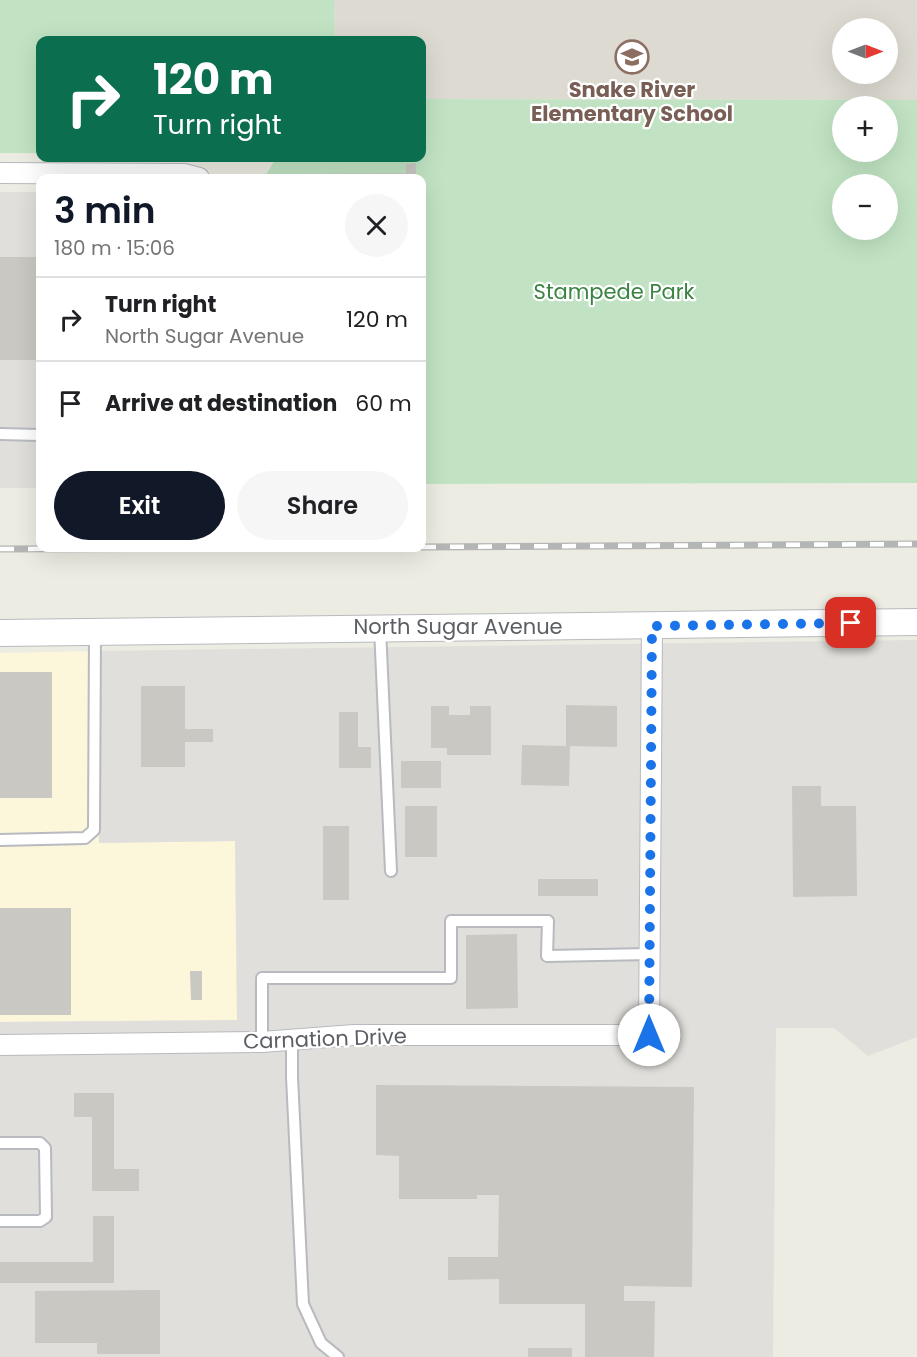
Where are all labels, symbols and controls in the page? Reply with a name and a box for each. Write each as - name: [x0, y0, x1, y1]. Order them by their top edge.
- north arrow: [832, 18, 898, 84]
- map controls: [832, 18, 898, 240]
- school or university icon: Snake River Elementary School: [614, 39, 650, 75]
- text: 120 m: [153, 50, 274, 109]
- icon: right: [54, 60, 132, 138]
- place label: Snake River Elementary School: [531, 75, 733, 128]
- button: +: [832, 96, 898, 162]
- text: Turn right: [153, 106, 282, 143]
- button: −: [832, 174, 898, 240]
- text: 3 min: [54, 185, 156, 236]
- button: close: [345, 194, 408, 257]
- text: 180 m · 15:06: [54, 234, 175, 262]
- park label: Stampede Park: [534, 277, 695, 306]
- text: Turn right: [105, 289, 216, 320]
- icon: right: [54, 303, 87, 336]
- text: 120 m: [346, 304, 408, 335]
- text: North Sugar Avenue: [105, 322, 304, 350]
- icon: arrive: [54, 387, 87, 420]
- text: Arrive at destination: [105, 388, 337, 419]
- text: 60 m: [355, 388, 412, 419]
- button: Exit: [54, 471, 225, 540]
- button: Share: [237, 471, 408, 540]
- pin: [825, 597, 876, 648]
- icon: arrive: [834, 606, 867, 639]
- street label: North Sugar Avenue: [353, 612, 563, 641]
- position arrow: [617, 1003, 681, 1067]
- street label: Carnation Drive: [243, 1021, 407, 1056]

